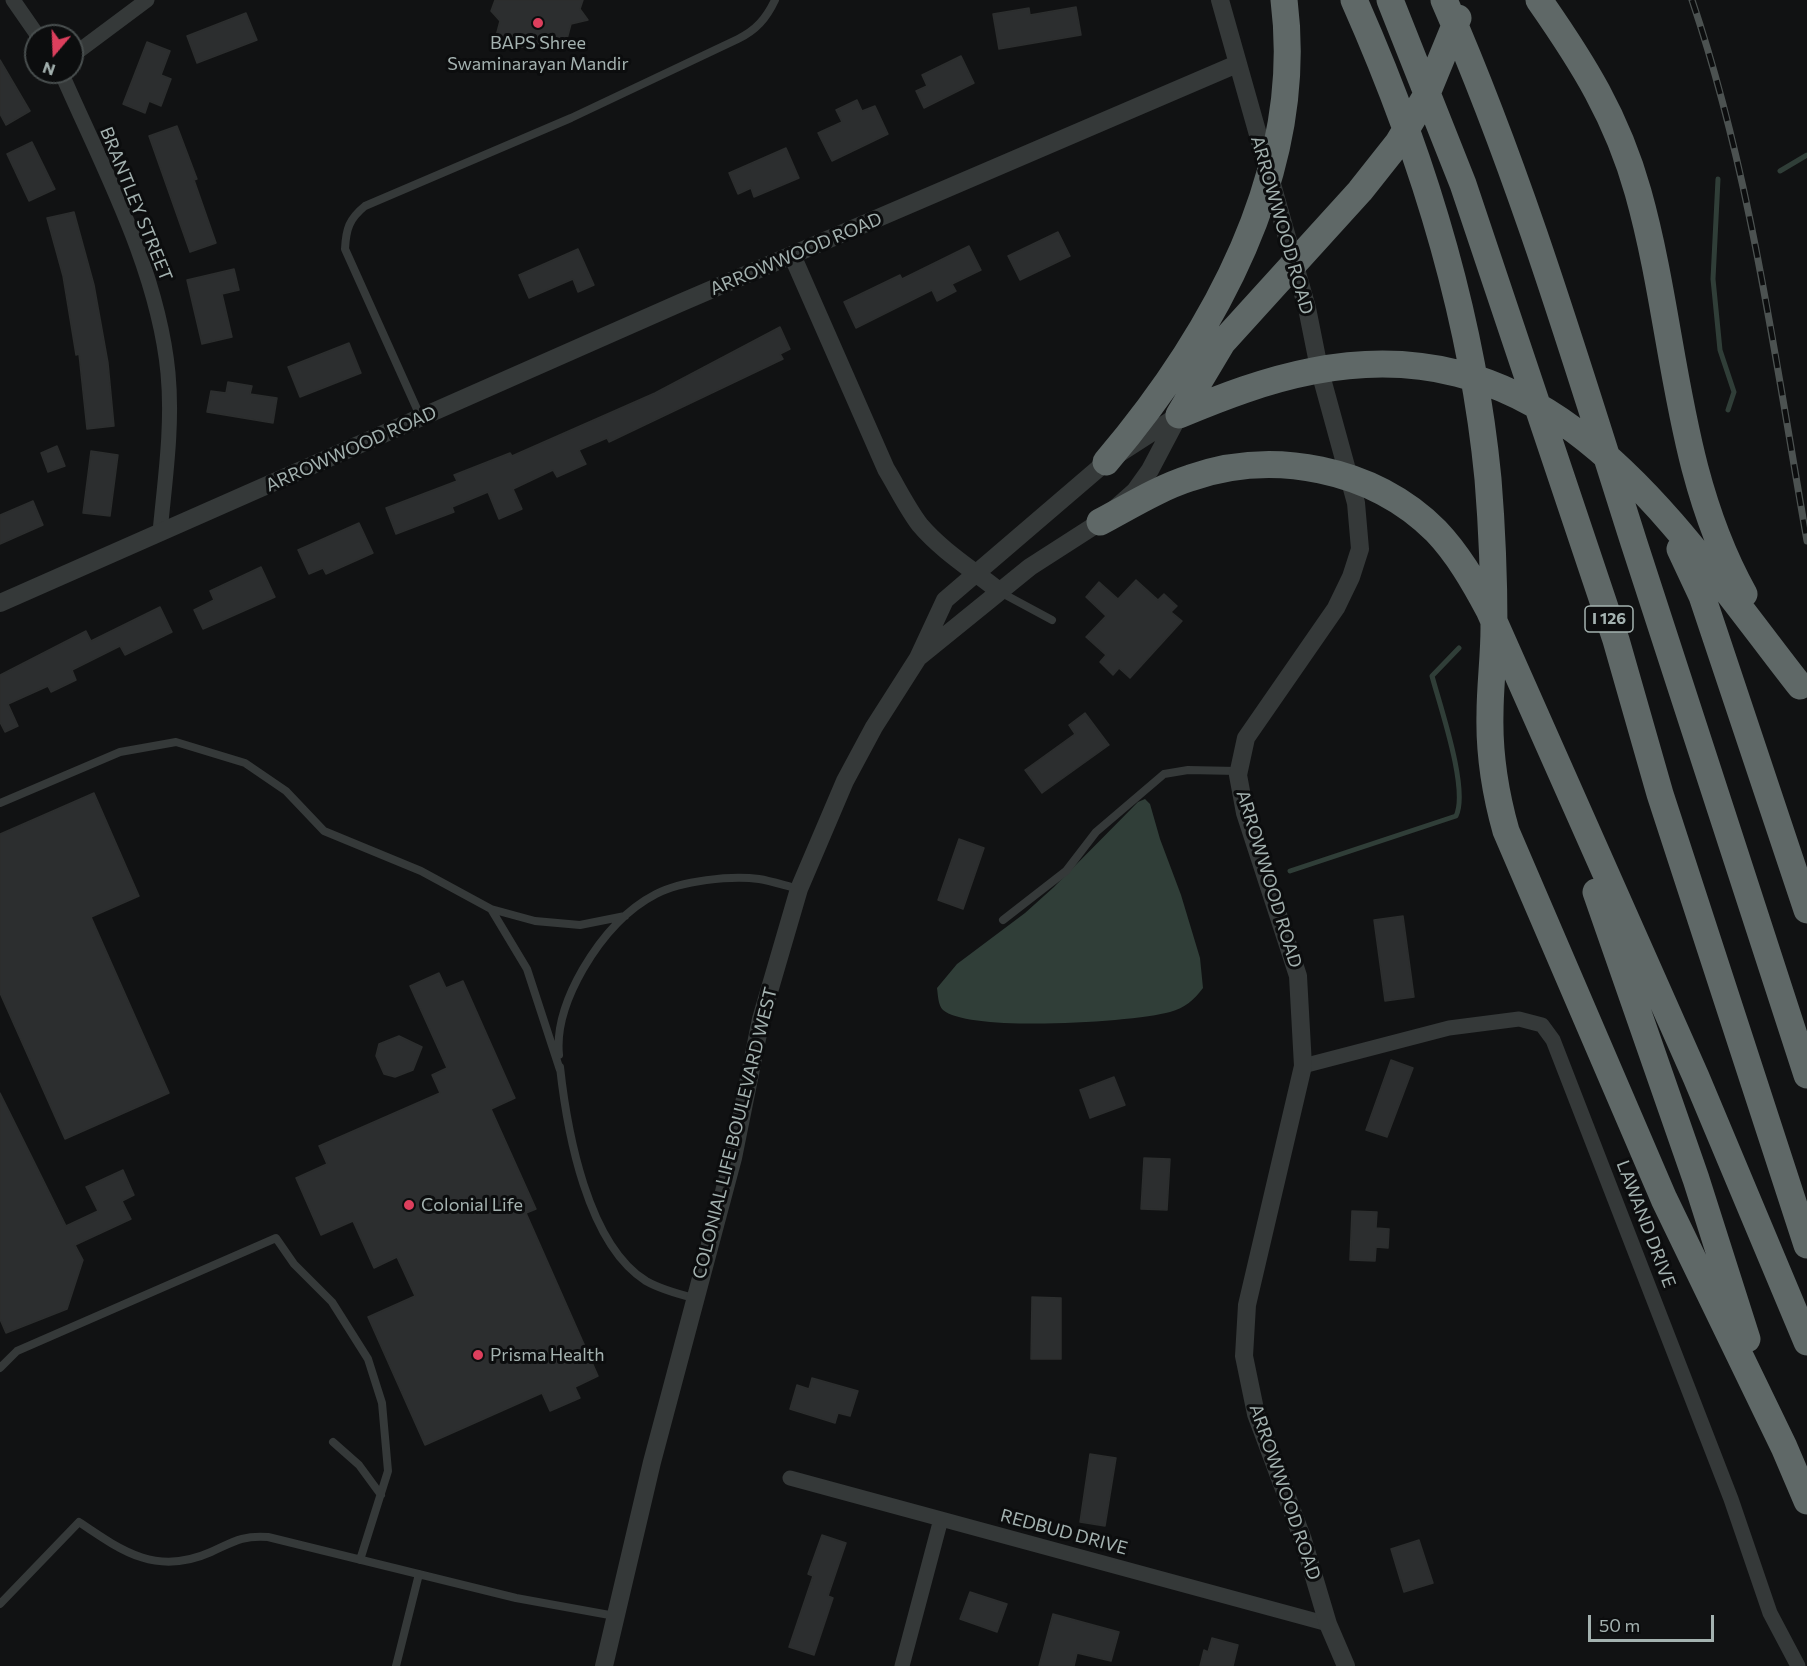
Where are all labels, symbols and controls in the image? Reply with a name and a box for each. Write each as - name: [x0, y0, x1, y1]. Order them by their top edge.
- marker: BAPS Shree Swaminarayan Mandir: [531, 16, 545, 30]
- north arrow: [24, 24, 84, 84]
- place label: BAPS Shree Swaminarayan Mandir: [447, 32, 629, 74]
- text: N: [40, 59, 57, 81]
- street label: BRANTLEY STREET: [95, 124, 177, 284]
- street label: ARROWWOOD ROAD: [1246, 133, 1318, 317]
- street label: ARROWWOOD ROAD: [707, 208, 885, 300]
- street label: ARROWWOOD ROAD: [262, 402, 440, 496]
- road number: I 126: [1585, 606, 1633, 632]
- street label: ARROWWOOD ROAD: [1232, 788, 1306, 970]
- street label: COLONIAL LIFE BOULEVARD WEST: [688, 985, 782, 1281]
- street label: LAWAND DRIVE: [1612, 1157, 1680, 1291]
- place label: Colonial Life: [421, 1194, 523, 1216]
- marker: Colonial Life: [402, 1198, 416, 1212]
- place label: Prisma Health: [490, 1344, 605, 1366]
- marker: Prisma Health: [471, 1348, 485, 1362]
- street label: ARROWWOOD ROAD: [1245, 1401, 1325, 1583]
- street label: REDBUD DRIVE: [998, 1505, 1130, 1559]
- scale bar: [1591, 1603, 1717, 1641]
- text: 50 m: [1599, 1614, 1640, 1636]

